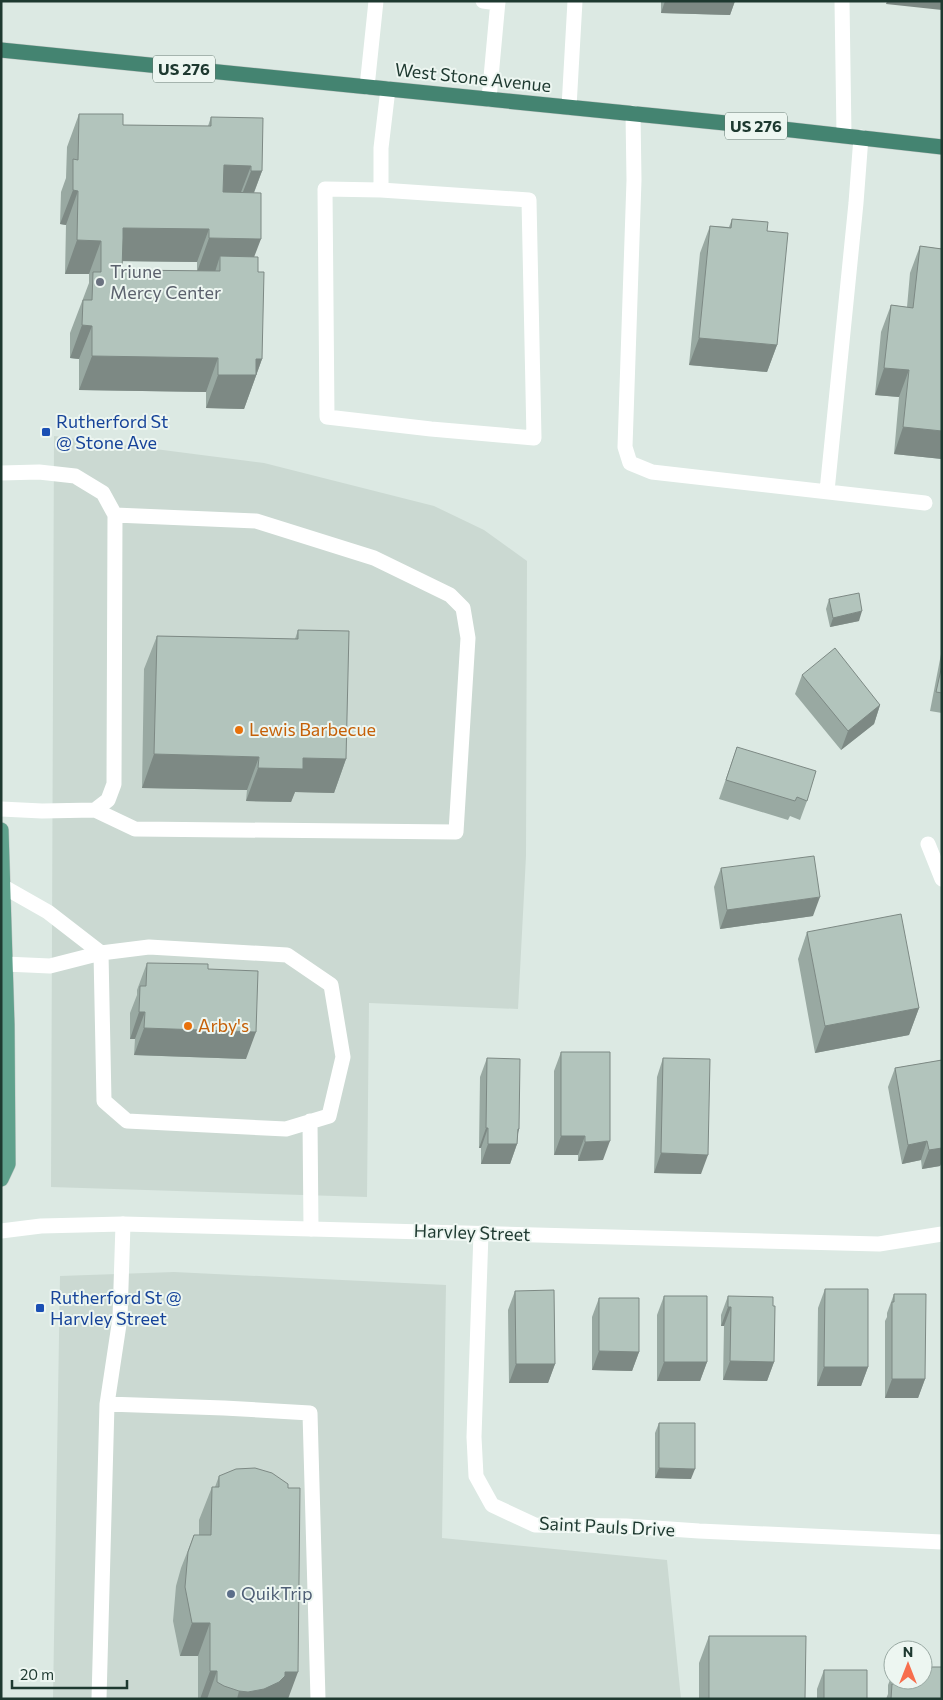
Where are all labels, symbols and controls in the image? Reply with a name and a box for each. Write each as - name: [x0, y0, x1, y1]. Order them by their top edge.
- road number: US 276: [153, 56, 215, 82]
- street label: West Stone Avenue: [394, 58, 552, 96]
- road number: US 276: [725, 112, 787, 140]
- place label: Triune Mercy Center: [110, 260, 221, 303]
- marker: Triune Mercy Center: [94, 276, 106, 288]
- place label: Rutherford St @ Stone Ave: [56, 410, 168, 453]
- marker: Rutherford St @ Stone Ave: [40, 426, 52, 438]
- place label: Lewis Barbecue: [249, 718, 376, 740]
- marker: Lewis Barbecue: [233, 724, 245, 736]
- place label: Arby's: [198, 1014, 249, 1036]
- marker: Arby's: [182, 1020, 194, 1032]
- street label: Harvley Street: [413, 1219, 531, 1245]
- place label: Rutherford St @ Harvley Street: [50, 1286, 182, 1329]
- marker: Rutherford St @ Harvley Street: [34, 1302, 46, 1314]
- street label: Saint Pauls Drive: [538, 1511, 676, 1541]
- place label: QuikTrip: [241, 1582, 313, 1604]
- marker: QuikTrip: [225, 1588, 237, 1600]
- north arrow: [883, 1640, 933, 1690]
- text: N: [903, 1643, 913, 1660]
- scale bar: [12, 1658, 128, 1690]
- text: 20 m: [20, 1665, 54, 1683]

